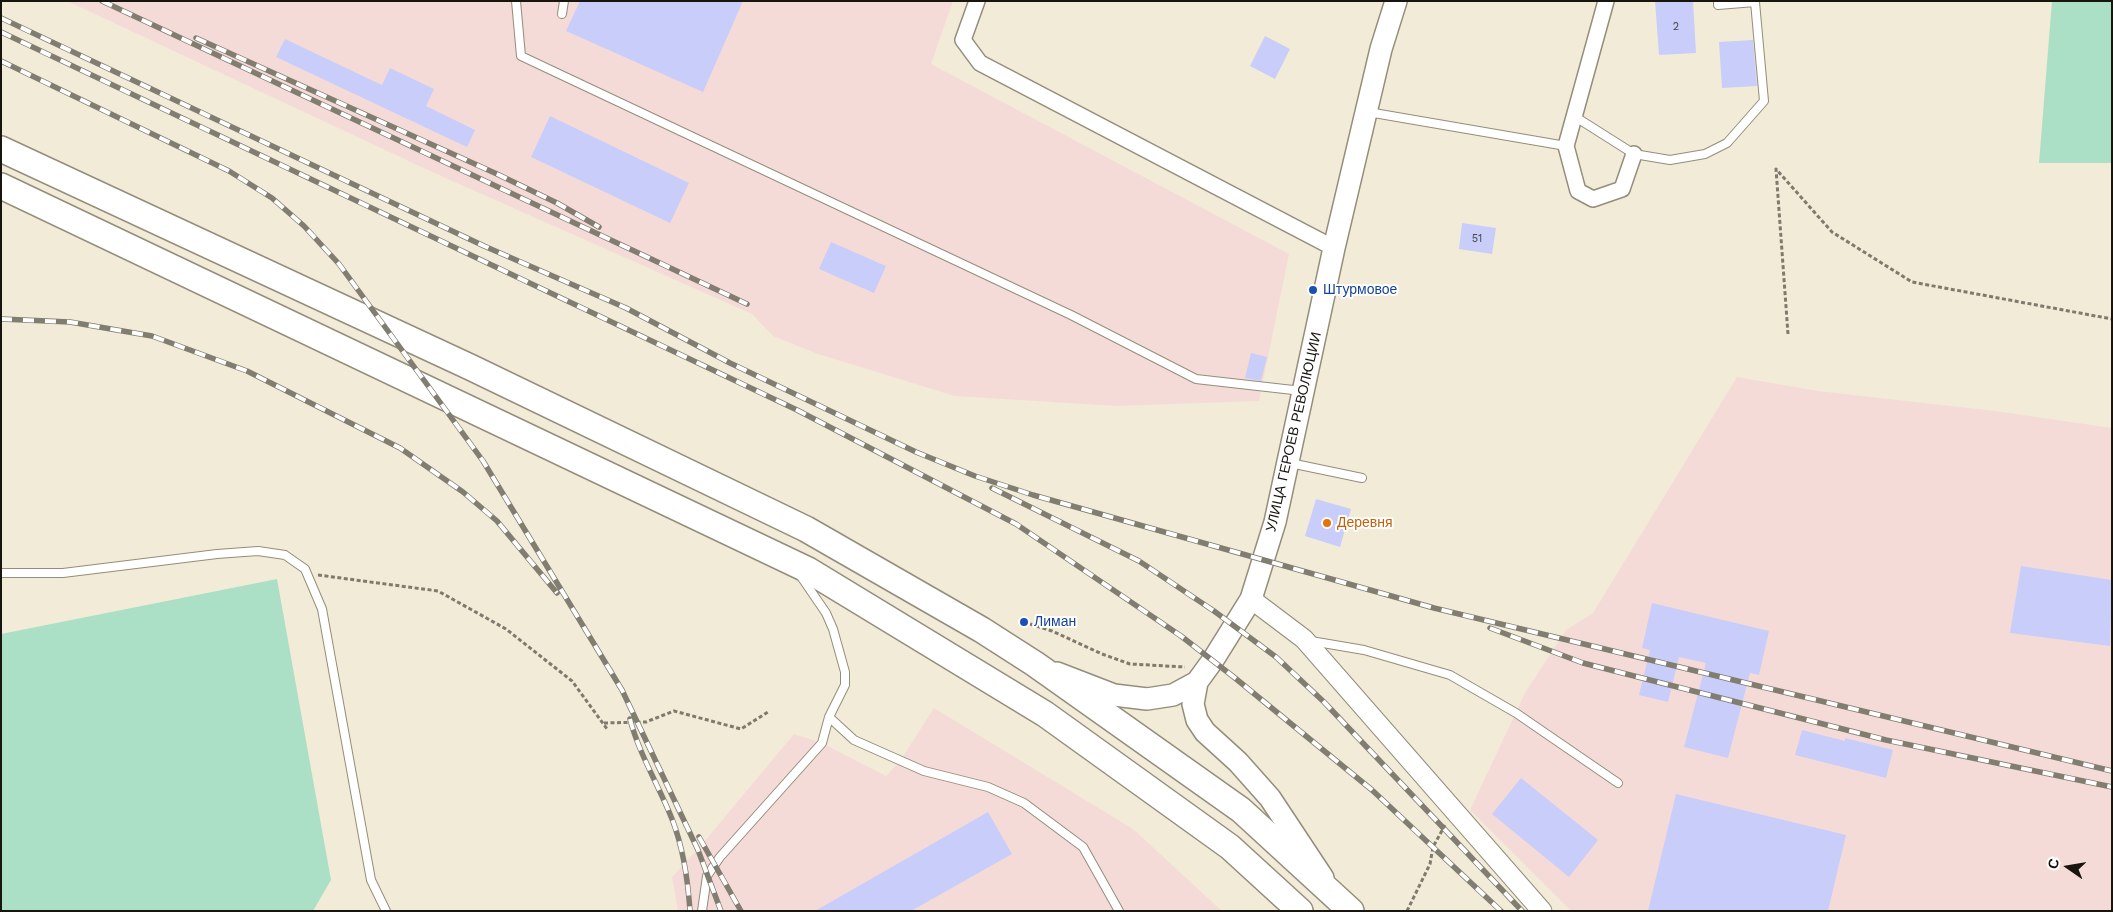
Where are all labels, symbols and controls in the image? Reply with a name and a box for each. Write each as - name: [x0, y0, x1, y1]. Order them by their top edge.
- house number: 2: [1673, 20, 1679, 34]
- house number: 51: [1472, 232, 1482, 246]
- place label: Штурмовое: [1323, 282, 1397, 298]
- marker: Штурмовое: [1307, 284, 1319, 296]
- street label: УЛИЦА ГЕРОЕВ РЕВОЛЮЦИИ: [1263, 330, 1325, 534]
- place label: Деревня: [1337, 515, 1393, 531]
- marker: Деревня: [1321, 517, 1333, 529]
- place label: Лиман: [1034, 614, 1076, 630]
- marker: Лиман: [1018, 616, 1030, 628]
- north arrow: [2043, 842, 2093, 892]
- text: С: [2044, 857, 2062, 870]

